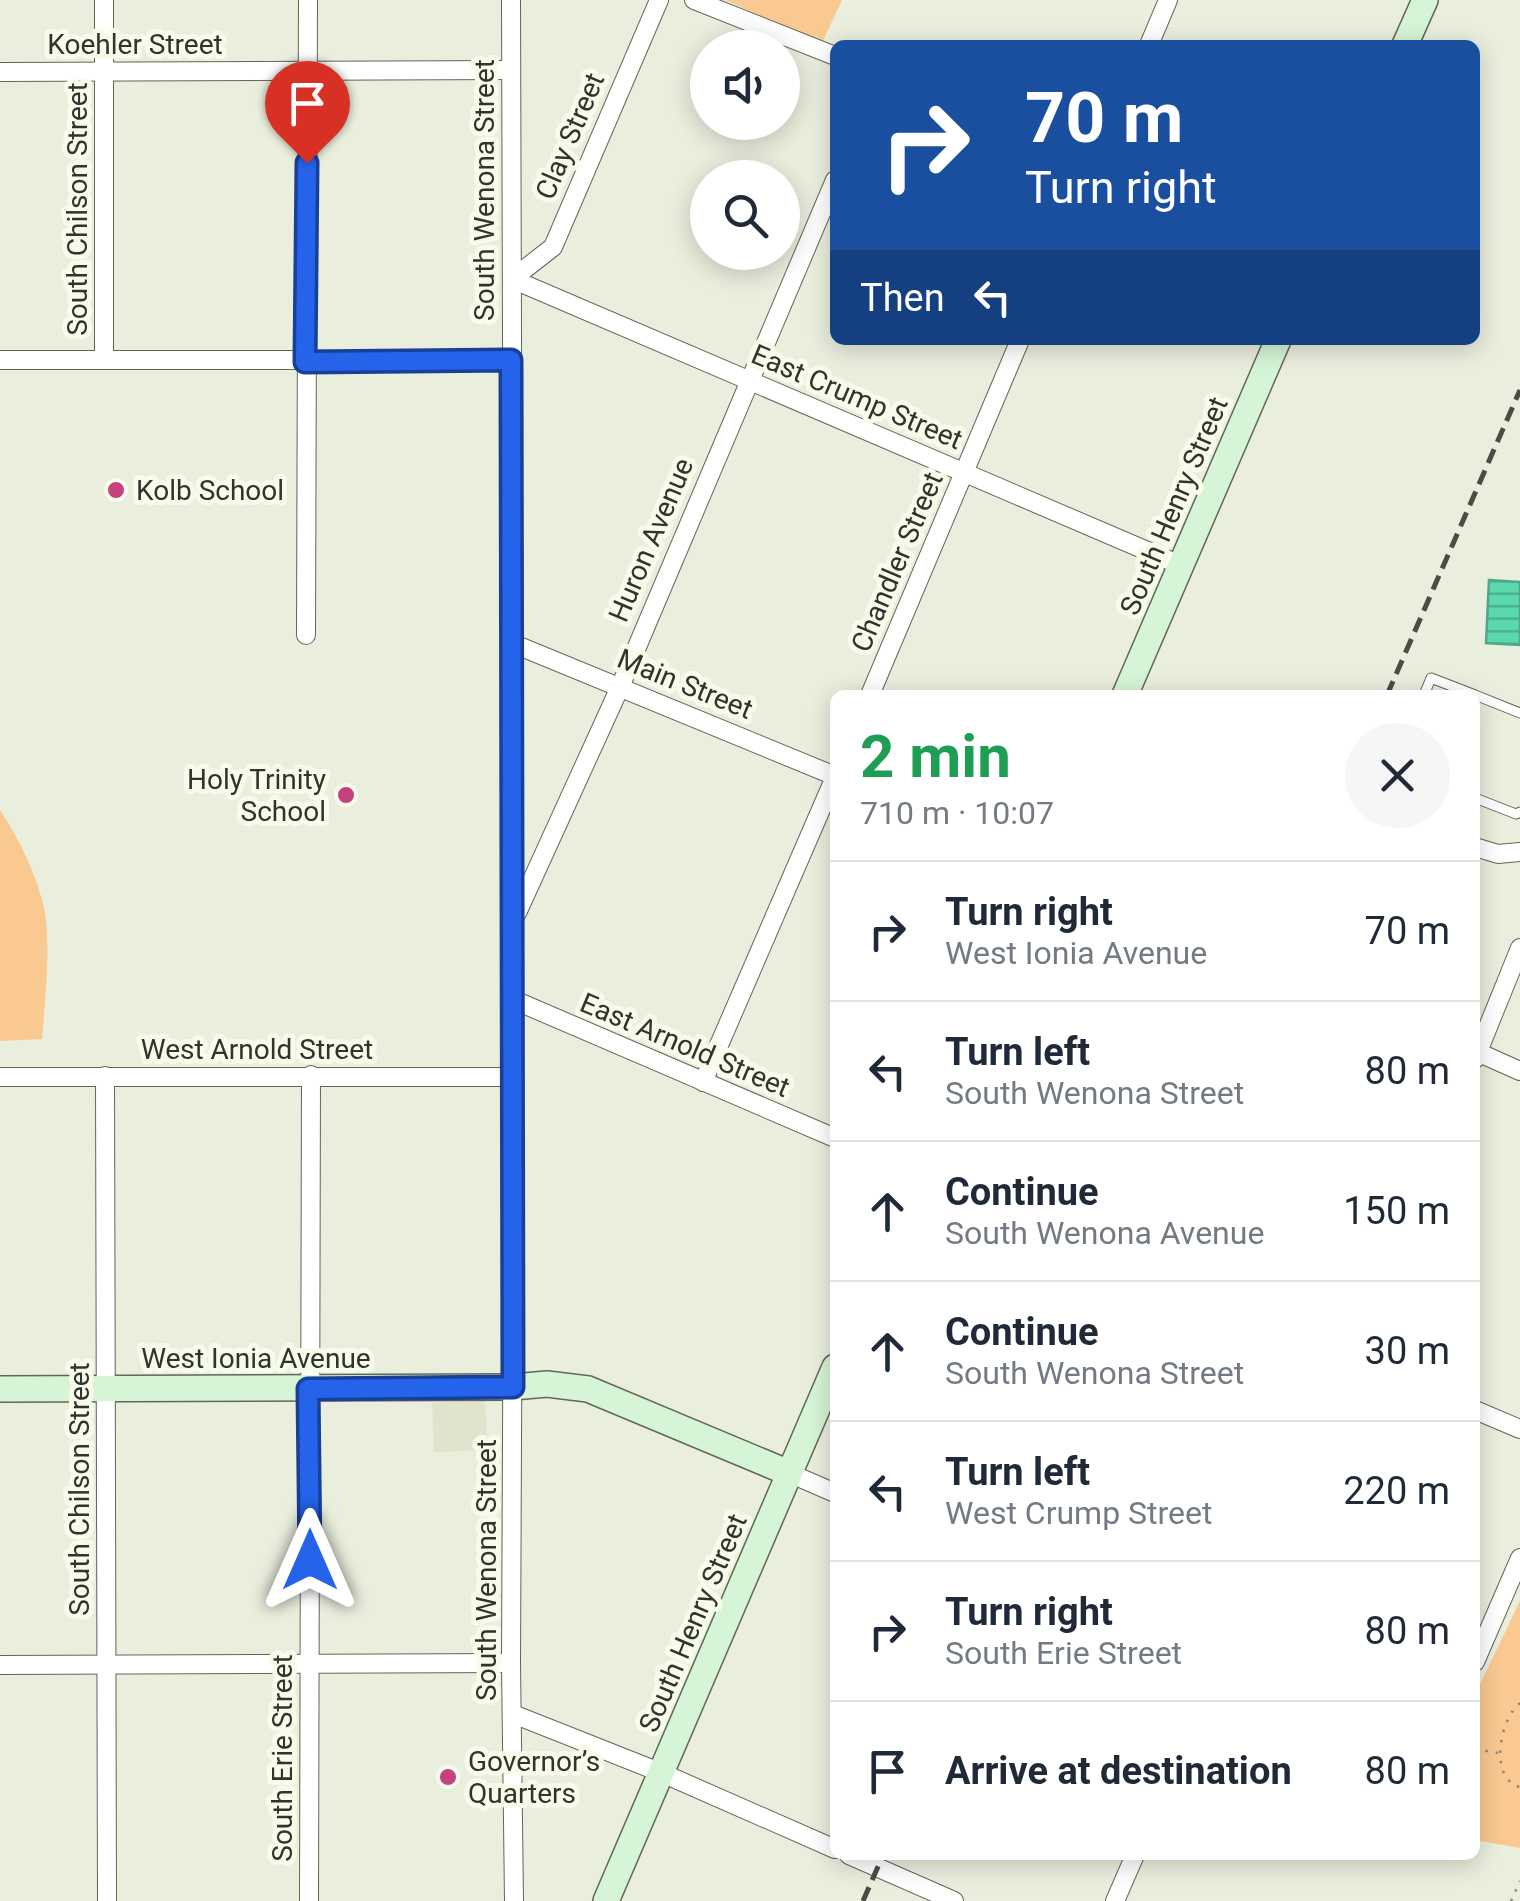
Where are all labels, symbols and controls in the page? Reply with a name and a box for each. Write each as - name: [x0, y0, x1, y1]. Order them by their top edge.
- street label: Koehler Street: [47, 28, 223, 61]
- map controls: [690, 30, 800, 270]
- button: sound: [690, 30, 800, 140]
- street label: South Wenona Street: [468, 59, 501, 321]
- pin: [265, 61, 350, 164]
- street label: Clay Street: [529, 68, 611, 204]
- icon: arrive: [280, 76, 335, 131]
- text: 70 m: [1025, 77, 1183, 159]
- icon: right: [860, 80, 990, 210]
- street label: South Chilson Street: [61, 82, 94, 336]
- button: search: [690, 160, 800, 270]
- text: Turn right: [1025, 161, 1217, 214]
- icon: left: [965, 270, 1020, 325]
- text: Then: [860, 276, 945, 320]
- street label: East Crump Street: [747, 338, 967, 456]
- street label: South Henry Street: [1113, 392, 1235, 620]
- street label: Huron Avenue: [602, 453, 700, 627]
- street label: Chandler Street: [844, 467, 950, 657]
- place label: Kolb School: [136, 474, 284, 507]
- marker: Kolb School: [105, 479, 127, 501]
- street label: Main Street: [613, 642, 757, 726]
- text: 2 min: [860, 721, 1011, 792]
- button: close: [1345, 723, 1450, 828]
- place label: Holy Trinity School: [187, 763, 326, 828]
- marker: Holy Trinity School: [335, 784, 357, 806]
- text: 710 m · 10:07: [860, 794, 1054, 832]
- text: Turn right: [945, 890, 1113, 934]
- icon: right: [860, 904, 915, 959]
- text: 70 m: [1365, 909, 1450, 953]
- text: West Ionia Avenue: [945, 934, 1207, 972]
- street label: East Arnold Street: [575, 986, 795, 1104]
- text: Turn left: [945, 1030, 1090, 1074]
- street label: West Arnold Street: [141, 1033, 373, 1066]
- icon: left: [860, 1044, 915, 1099]
- text: 80 m: [1365, 1049, 1450, 1093]
- text: South Wenona Street: [945, 1074, 1244, 1112]
- text: Continue: [945, 1170, 1099, 1214]
- icon: ahead: [860, 1184, 915, 1239]
- text: 150 m: [1343, 1189, 1450, 1233]
- text: South Wenona Avenue: [945, 1214, 1264, 1252]
- text: Continue: [945, 1310, 1099, 1354]
- icon: ahead: [860, 1324, 915, 1379]
- text: 30 m: [1365, 1329, 1450, 1373]
- street label: West Ionia Avenue: [141, 1342, 371, 1375]
- text: South Wenona Street: [945, 1354, 1244, 1392]
- street label: South Chilson Street: [63, 1362, 96, 1616]
- street label: South Wenona Street: [470, 1439, 503, 1701]
- text: Turn left: [945, 1450, 1090, 1494]
- icon: left: [860, 1464, 915, 1519]
- text: 220 m: [1343, 1469, 1450, 1513]
- text: West Crump Street: [945, 1494, 1213, 1532]
- position arrow: [258, 1508, 362, 1612]
- street label: South Henry Street: [632, 1509, 754, 1737]
- text: Turn right: [945, 1590, 1113, 1634]
- icon: right: [860, 1604, 915, 1659]
- text: 80 m: [1365, 1609, 1450, 1653]
- text: South Erie Street: [945, 1634, 1182, 1672]
- street label: South Erie Street: [266, 1654, 299, 1862]
- icon: arrive: [860, 1744, 915, 1799]
- place label: Governor’s Quarters: [468, 1745, 600, 1810]
- text: Arrive at destination: [945, 1749, 1292, 1793]
- text: 80 m: [1365, 1749, 1450, 1793]
- marker: Governor’s Quarters: [437, 1766, 459, 1788]

